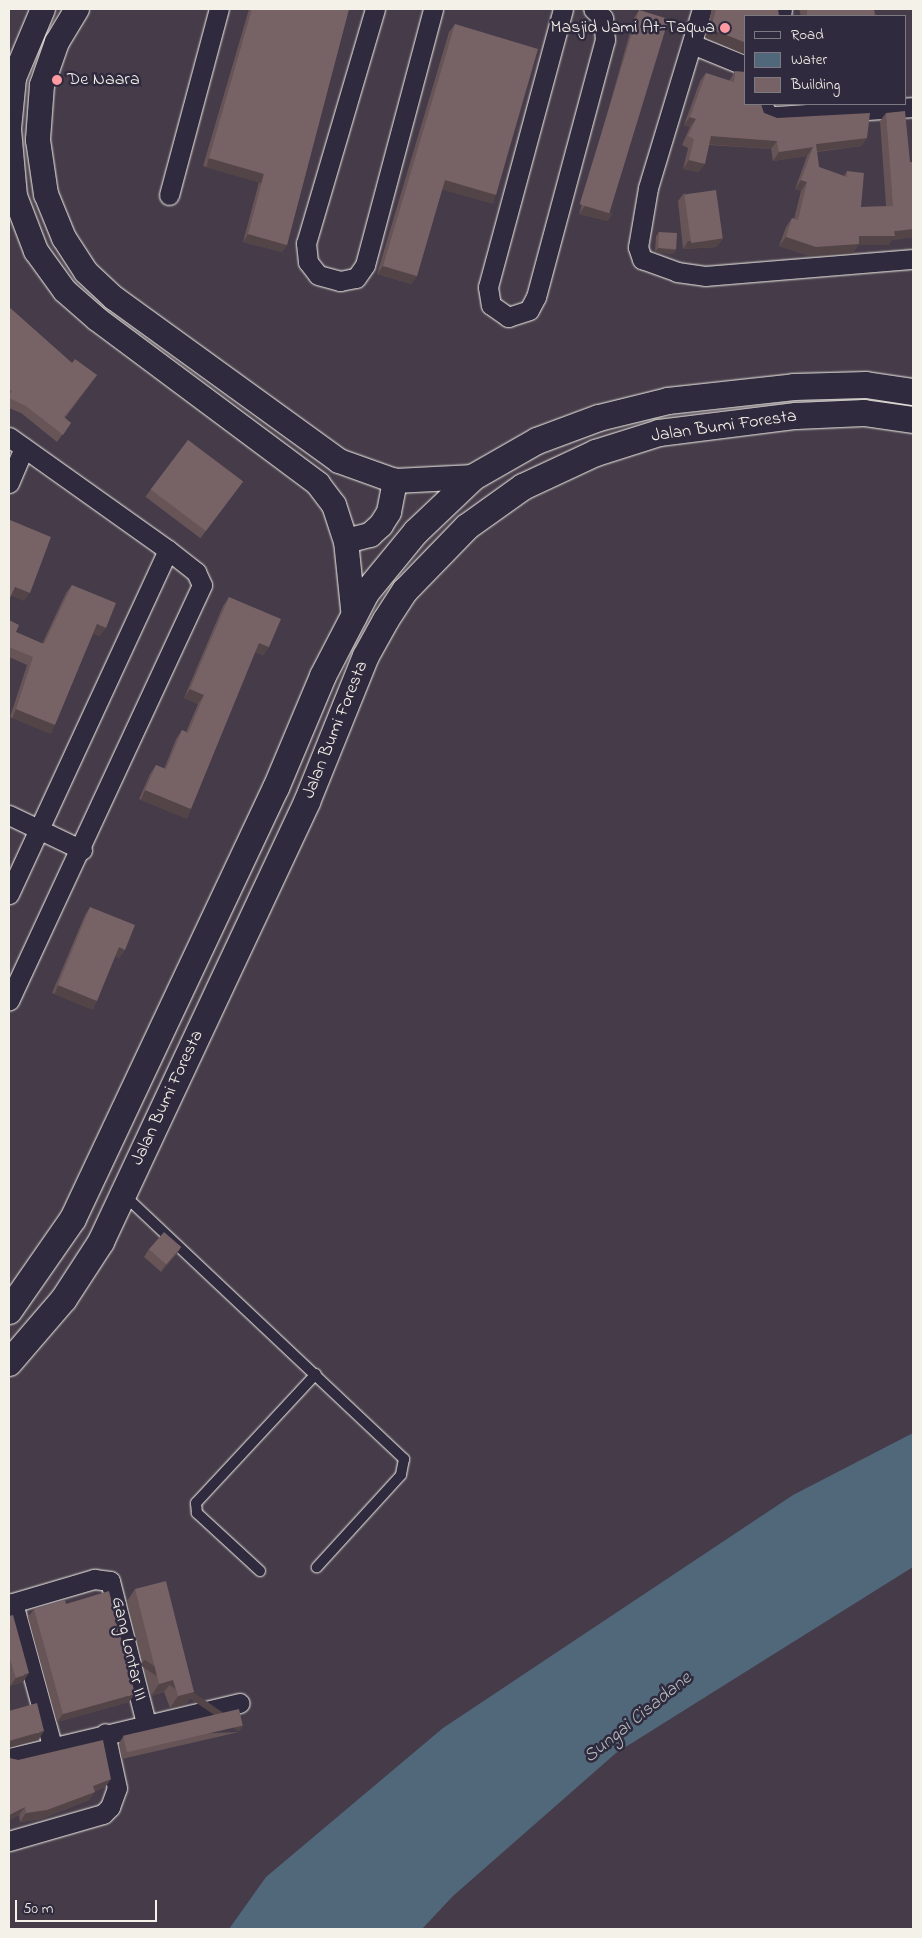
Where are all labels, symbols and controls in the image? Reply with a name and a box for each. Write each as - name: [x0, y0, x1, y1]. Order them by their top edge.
- legend: [744, 15, 907, 105]
- place label: Masjid Jami At-Taqwa: [551, 17, 715, 39]
- marker: Masjid Jami At-Taqwa: [719, 22, 731, 34]
- text: Road: [791, 24, 824, 46]
- text: Water: [791, 49, 827, 71]
- place label: De Naara: [67, 69, 140, 91]
- marker: De Naara: [51, 74, 63, 86]
- text: Building: [791, 74, 840, 96]
- street label: Jalan Bumi Foresta: [650, 406, 798, 448]
- street label: Jalan Bumi Foresta: [299, 658, 373, 802]
- street label: Jalan Bumi Foresta: [127, 1027, 209, 1169]
- street label: Gang Lontar III: [106, 1595, 150, 1703]
- water label: Sungai Cisadane: [580, 1668, 696, 1768]
- scale bar: [18, 1890, 160, 1922]
- text: 50 m: [23, 1898, 53, 1920]

